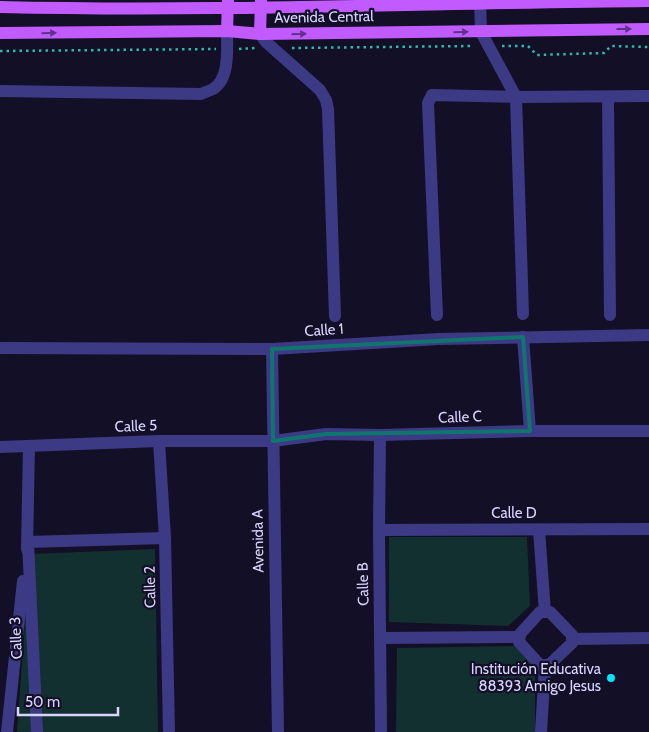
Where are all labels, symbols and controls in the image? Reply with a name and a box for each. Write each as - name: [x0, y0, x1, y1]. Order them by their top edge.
- street label: Avenida Central: [274, 7, 374, 27]
- one-way arrow: [616, 25, 632, 33]
- one-way arrow: [453, 28, 469, 36]
- one-way arrow: [41, 29, 57, 37]
- one-way arrow: [291, 30, 307, 38]
- street label: Calle 1: [304, 320, 344, 340]
- street label: Calle C: [438, 407, 482, 427]
- street label: Calle 5: [114, 416, 158, 436]
- street label: Calle D: [491, 504, 537, 522]
- street label: Avenida A: [248, 508, 268, 573]
- street label: Calle B: [354, 562, 372, 606]
- street label: Calle 2: [141, 566, 159, 608]
- street label: Calle 3: [6, 616, 26, 660]
- place label: Institución Educativa 88393 Amigo Jesus: [471, 660, 602, 695]
- marker: Institución Educativa 88393 Amigo Jesus: [605, 672, 617, 684]
- scale bar: [18, 684, 118, 716]
- text: 50 m: [25, 693, 60, 711]

